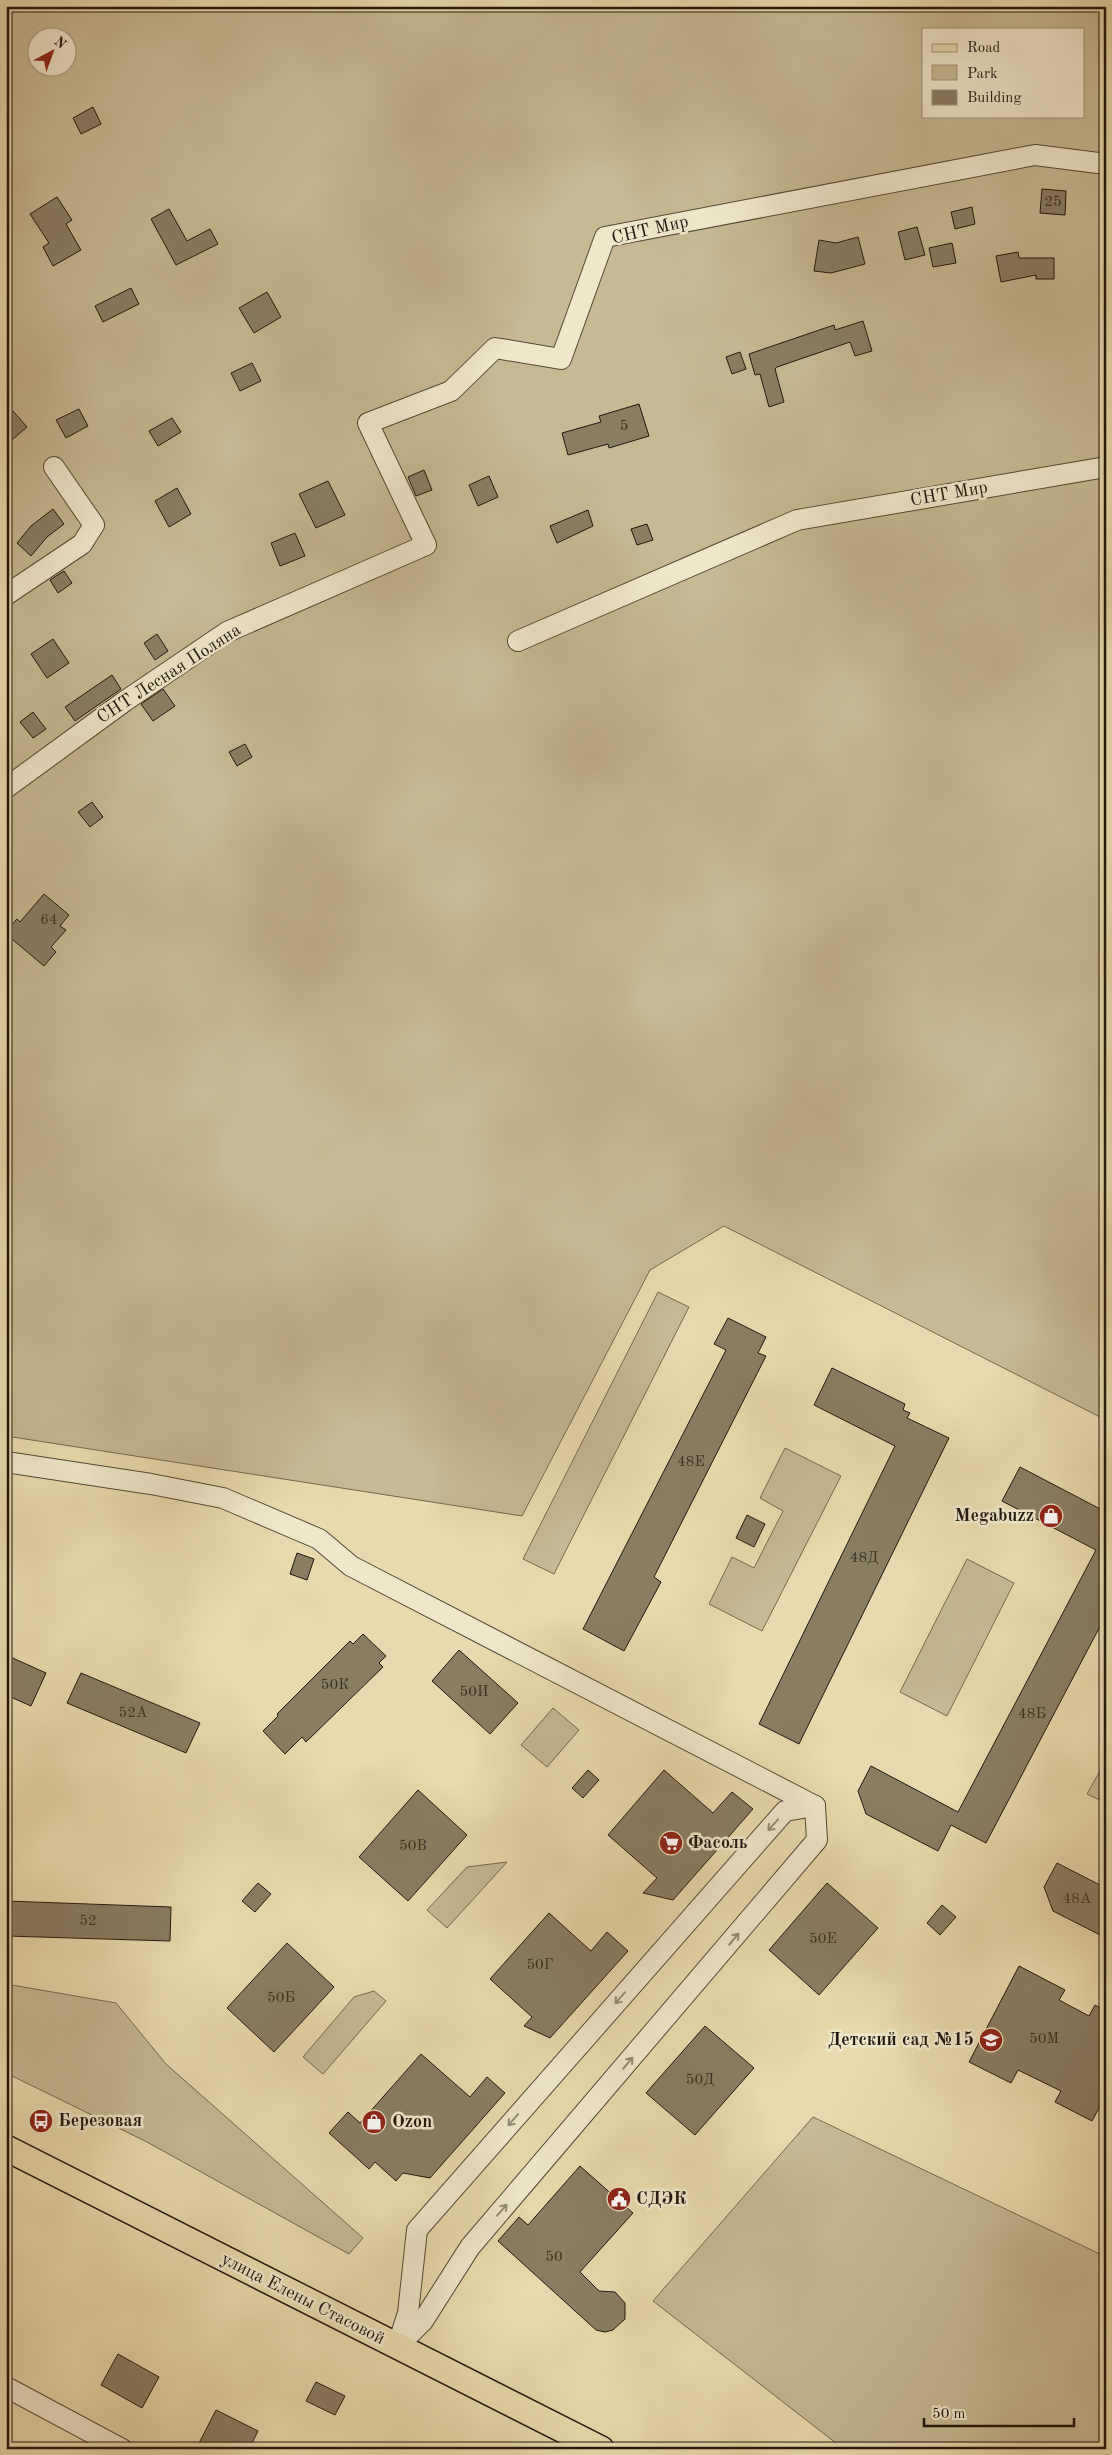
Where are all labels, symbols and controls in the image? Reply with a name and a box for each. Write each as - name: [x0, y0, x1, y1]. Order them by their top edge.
- north arrow: [28, 28, 78, 78]
- legend: [922, 28, 1084, 118]
- text: N: [51, 34, 69, 52]
- text: Road: [967, 41, 1001, 56]
- text: Park: [967, 67, 998, 82]
- text: Building: [967, 91, 1022, 106]
- house number: 25: [1044, 195, 1062, 210]
- street label: СНТ Мир: [610, 212, 690, 248]
- house number: 5: [620, 419, 628, 434]
- street label: СНТ Мир: [909, 478, 989, 510]
- street label: СНТ Лесная Поляна: [94, 621, 244, 727]
- house number: 64: [40, 913, 58, 928]
- house number: 48Е: [677, 1455, 705, 1470]
- shop icon: Megabuzz: [1038, 1503, 1064, 1529]
- place label: Megabuzz: [954, 1507, 1034, 1525]
- house number: 48Д: [850, 1551, 878, 1566]
- house number: 50К: [321, 1678, 349, 1693]
- house number: 50И: [460, 1685, 488, 1700]
- house number: 52А: [119, 1706, 148, 1721]
- house number: 48Б: [1018, 1707, 1046, 1722]
- one-way arrow: [767, 1819, 778, 1832]
- supermarket icon: Фасоль: [658, 1830, 684, 1856]
- place label: Фасоль: [688, 1834, 748, 1852]
- house number: 50В: [399, 1839, 427, 1854]
- house number: 48А: [1063, 1892, 1092, 1907]
- house number: 52: [79, 1914, 97, 1929]
- house number: 50Е: [809, 1932, 837, 1947]
- one-way arrow: [728, 1933, 739, 1946]
- house number: 50Г: [526, 1958, 554, 1973]
- house number: 50Б: [267, 1991, 295, 2006]
- one-way arrow: [614, 1991, 626, 2004]
- school or university icon: Детский сад №15: [978, 2027, 1004, 2053]
- place label: Детский сад №15: [828, 2031, 974, 2049]
- house number: 50М: [1029, 2032, 1059, 2047]
- one-way arrow: [622, 2056, 634, 2069]
- house number: 50Д: [686, 2073, 714, 2088]
- bus stop icon: Березовая: [28, 2108, 54, 2134]
- shop icon: Ozon: [361, 2109, 387, 2135]
- place label: Березовая: [58, 2112, 142, 2130]
- place label: Ozon: [392, 2113, 432, 2131]
- one-way arrow: [507, 2114, 519, 2127]
- public building icon: СДЭК: [606, 2186, 632, 2212]
- place label: СДЭК: [636, 2190, 686, 2208]
- one-way arrow: [496, 2204, 507, 2217]
- street label: улица Елены Стасовой: [218, 2250, 388, 2348]
- house number: 50: [545, 2250, 563, 2265]
- scale bar: [924, 2395, 1074, 2427]
- text: 50 m: [932, 2407, 966, 2422]

